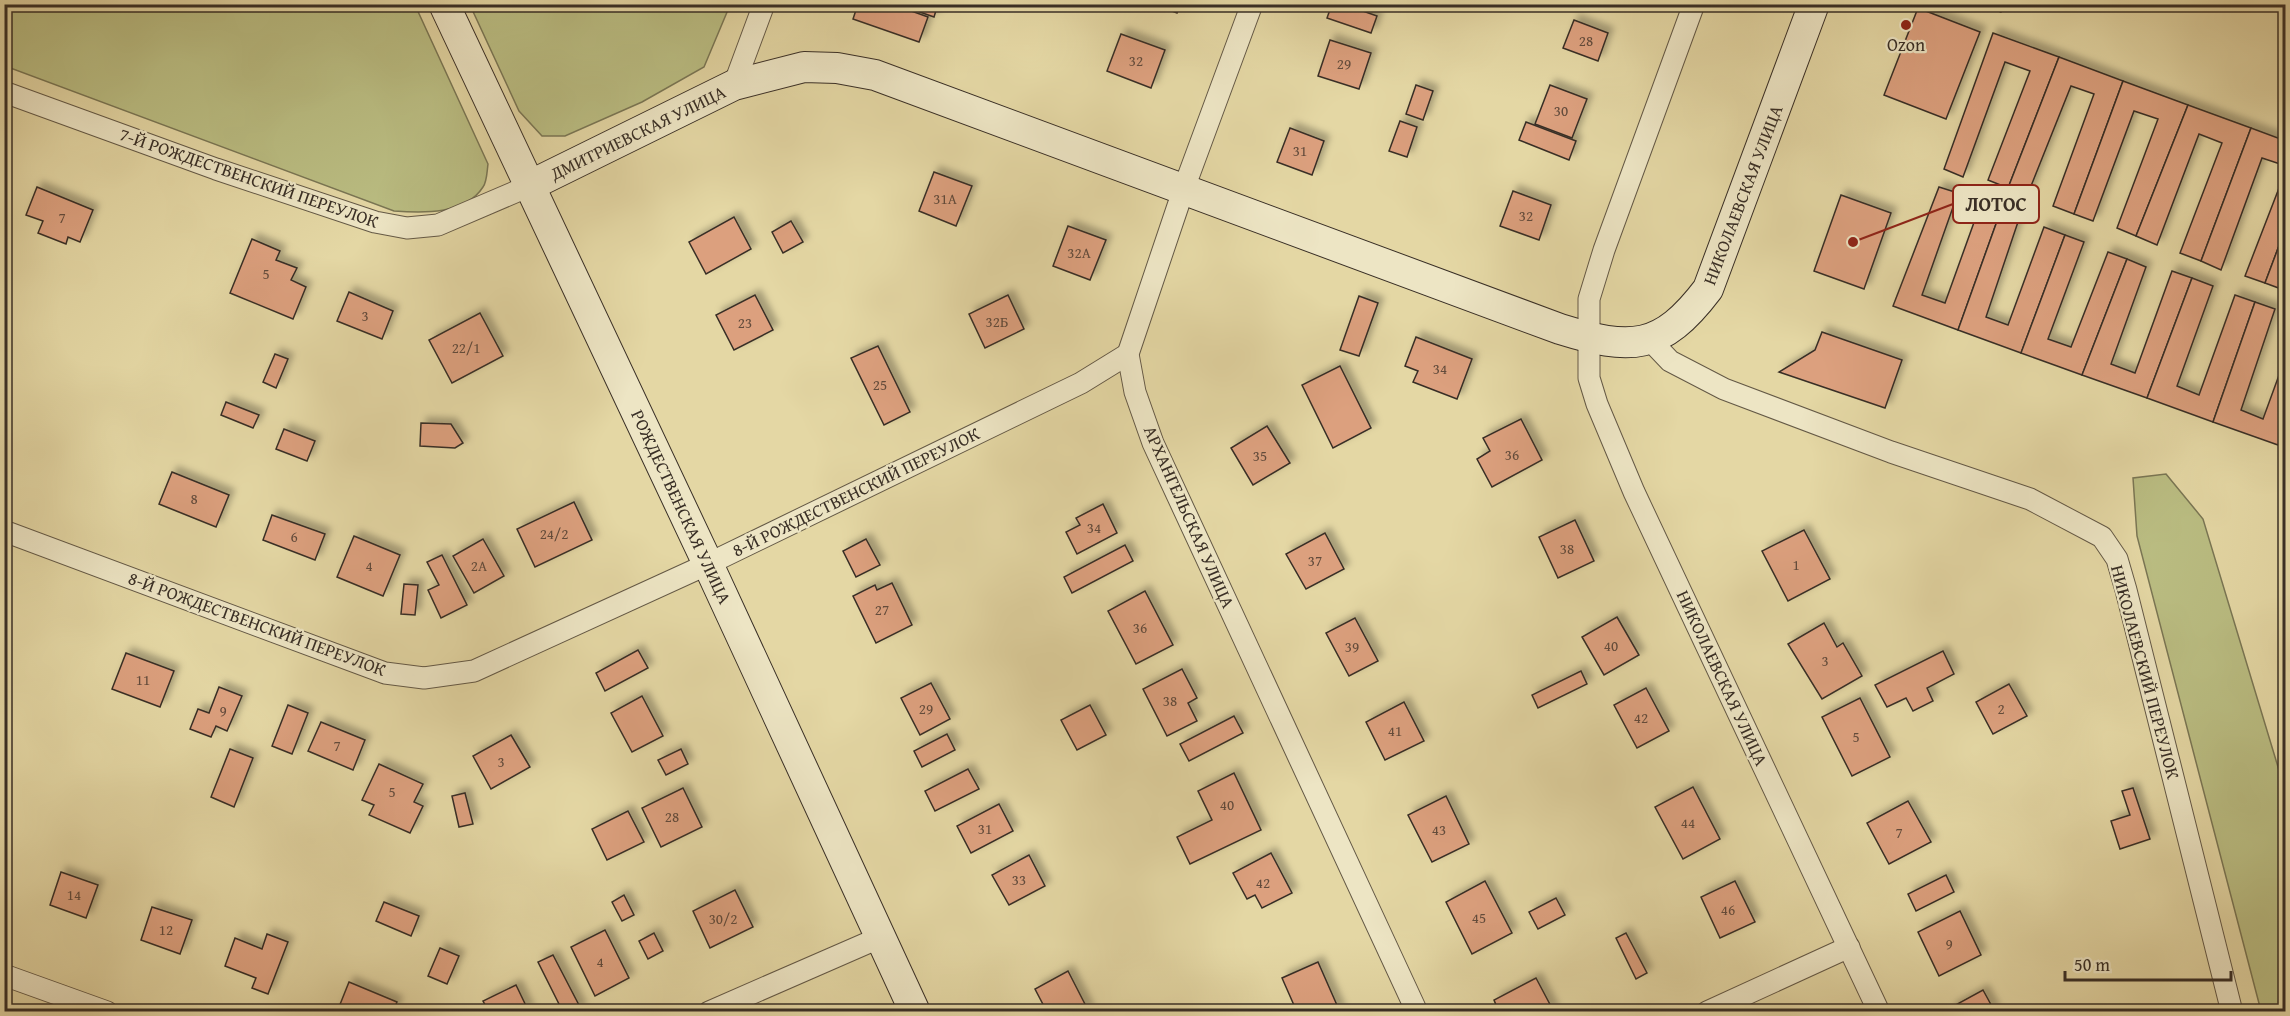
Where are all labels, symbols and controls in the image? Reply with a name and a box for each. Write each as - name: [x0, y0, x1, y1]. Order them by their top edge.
- marker: Ozon: [1899, 18, 1913, 32]
- house number: 28: [1579, 30, 1593, 51]
- place label: Ozon: [1887, 31, 1925, 58]
- house number: 32: [1129, 50, 1143, 71]
- house number: 29: [1337, 53, 1351, 74]
- street label: ДМИТРИЕВСКАЯ УЛИЦА: [545, 78, 730, 187]
- house number: 30: [1554, 100, 1568, 121]
- street label: НИКОЛАЕВСКАЯ УЛИЦА: [1696, 101, 1789, 289]
- street label: 7-Й РОЖДЕСТВЕНСКИЙ ПЕРЕУЛОК: [116, 120, 382, 235]
- house number: 31: [1293, 140, 1307, 161]
- callout: ЛОТОС: [1953, 185, 2039, 223]
- house number: 31А: [933, 188, 957, 209]
- text: ЛОТОС: [1965, 189, 2027, 218]
- house number: 32: [1519, 205, 1533, 226]
- house number: 7: [58, 207, 66, 228]
- house number: 32А: [1067, 242, 1091, 263]
- house number: 5: [262, 263, 270, 284]
- house number: 3: [361, 305, 369, 326]
- house number: 32Б: [986, 311, 1008, 332]
- house number: 23: [738, 312, 752, 333]
- house number: 22/1: [452, 337, 480, 358]
- house number: 34: [1433, 358, 1447, 379]
- house number: 25: [873, 374, 887, 395]
- street label: РОЖДЕСТВЕНСКАЯ УЛИЦА: [624, 405, 738, 608]
- street label: 8-Й РОЖДЕСТВЕНСКИЙ ПЕРЕУЛОК: [728, 420, 984, 563]
- street label: АРХАНГЕЛЬСКАЯ УЛИЦА: [1137, 421, 1242, 612]
- house number: 36: [1505, 444, 1519, 465]
- house number: 35: [1253, 445, 1267, 466]
- house number: 8: [190, 488, 198, 509]
- house number: 34: [1087, 517, 1101, 538]
- house number: 24/2: [540, 523, 568, 544]
- house number: 6: [290, 526, 298, 547]
- house number: 38: [1560, 538, 1574, 559]
- house number: 37: [1308, 550, 1322, 571]
- house number: 1: [1792, 554, 1800, 575]
- house number: 4: [365, 555, 373, 576]
- house number: 2А: [471, 555, 487, 576]
- street label: НИКОЛАЕВСКИЙ ПЕРЕУЛОК: [2104, 562, 2187, 782]
- street label: 8-Й РОЖДЕСТВЕНСКИЙ ПЕРЕУЛОК: [125, 564, 390, 683]
- street label: НИКОЛАЕВСКАЯ УЛИЦА: [1670, 586, 1775, 770]
- house number: 27: [875, 599, 889, 620]
- house number: 36: [1133, 617, 1147, 638]
- house number: 40: [1604, 635, 1618, 656]
- house number: 39: [1345, 636, 1359, 657]
- house number: 3: [1821, 650, 1829, 671]
- house number: 11: [136, 669, 150, 690]
- house number: 38: [1163, 690, 1177, 711]
- house number: 29: [919, 698, 933, 719]
- house number: 2: [1997, 698, 2005, 719]
- house number: 9: [219, 700, 227, 721]
- house number: 42: [1634, 707, 1648, 728]
- house number: 41: [1388, 720, 1402, 741]
- house number: 5: [1852, 726, 1860, 747]
- house number: 7: [333, 735, 341, 756]
- house number: 3: [497, 751, 505, 772]
- house number: 5: [388, 781, 396, 802]
- house number: 40: [1220, 794, 1234, 815]
- house number: 28: [665, 806, 679, 827]
- house number: 44: [1681, 812, 1695, 833]
- house number: 31: [978, 818, 992, 839]
- house number: 43: [1432, 819, 1446, 840]
- house number: 7: [1895, 822, 1903, 843]
- house number: 33: [1012, 869, 1026, 890]
- house number: 42: [1256, 872, 1270, 893]
- house number: 14: [67, 884, 81, 905]
- house number: 46: [1721, 899, 1735, 920]
- house number: 45: [1472, 907, 1486, 928]
- house number: 30/2: [709, 908, 737, 929]
- house number: 12: [159, 919, 173, 940]
- house number: 9: [1945, 933, 1953, 954]
- scale bar: [2065, 944, 2232, 982]
- house number: 4: [596, 951, 604, 972]
- text: 50 m: [2074, 951, 2110, 978]

